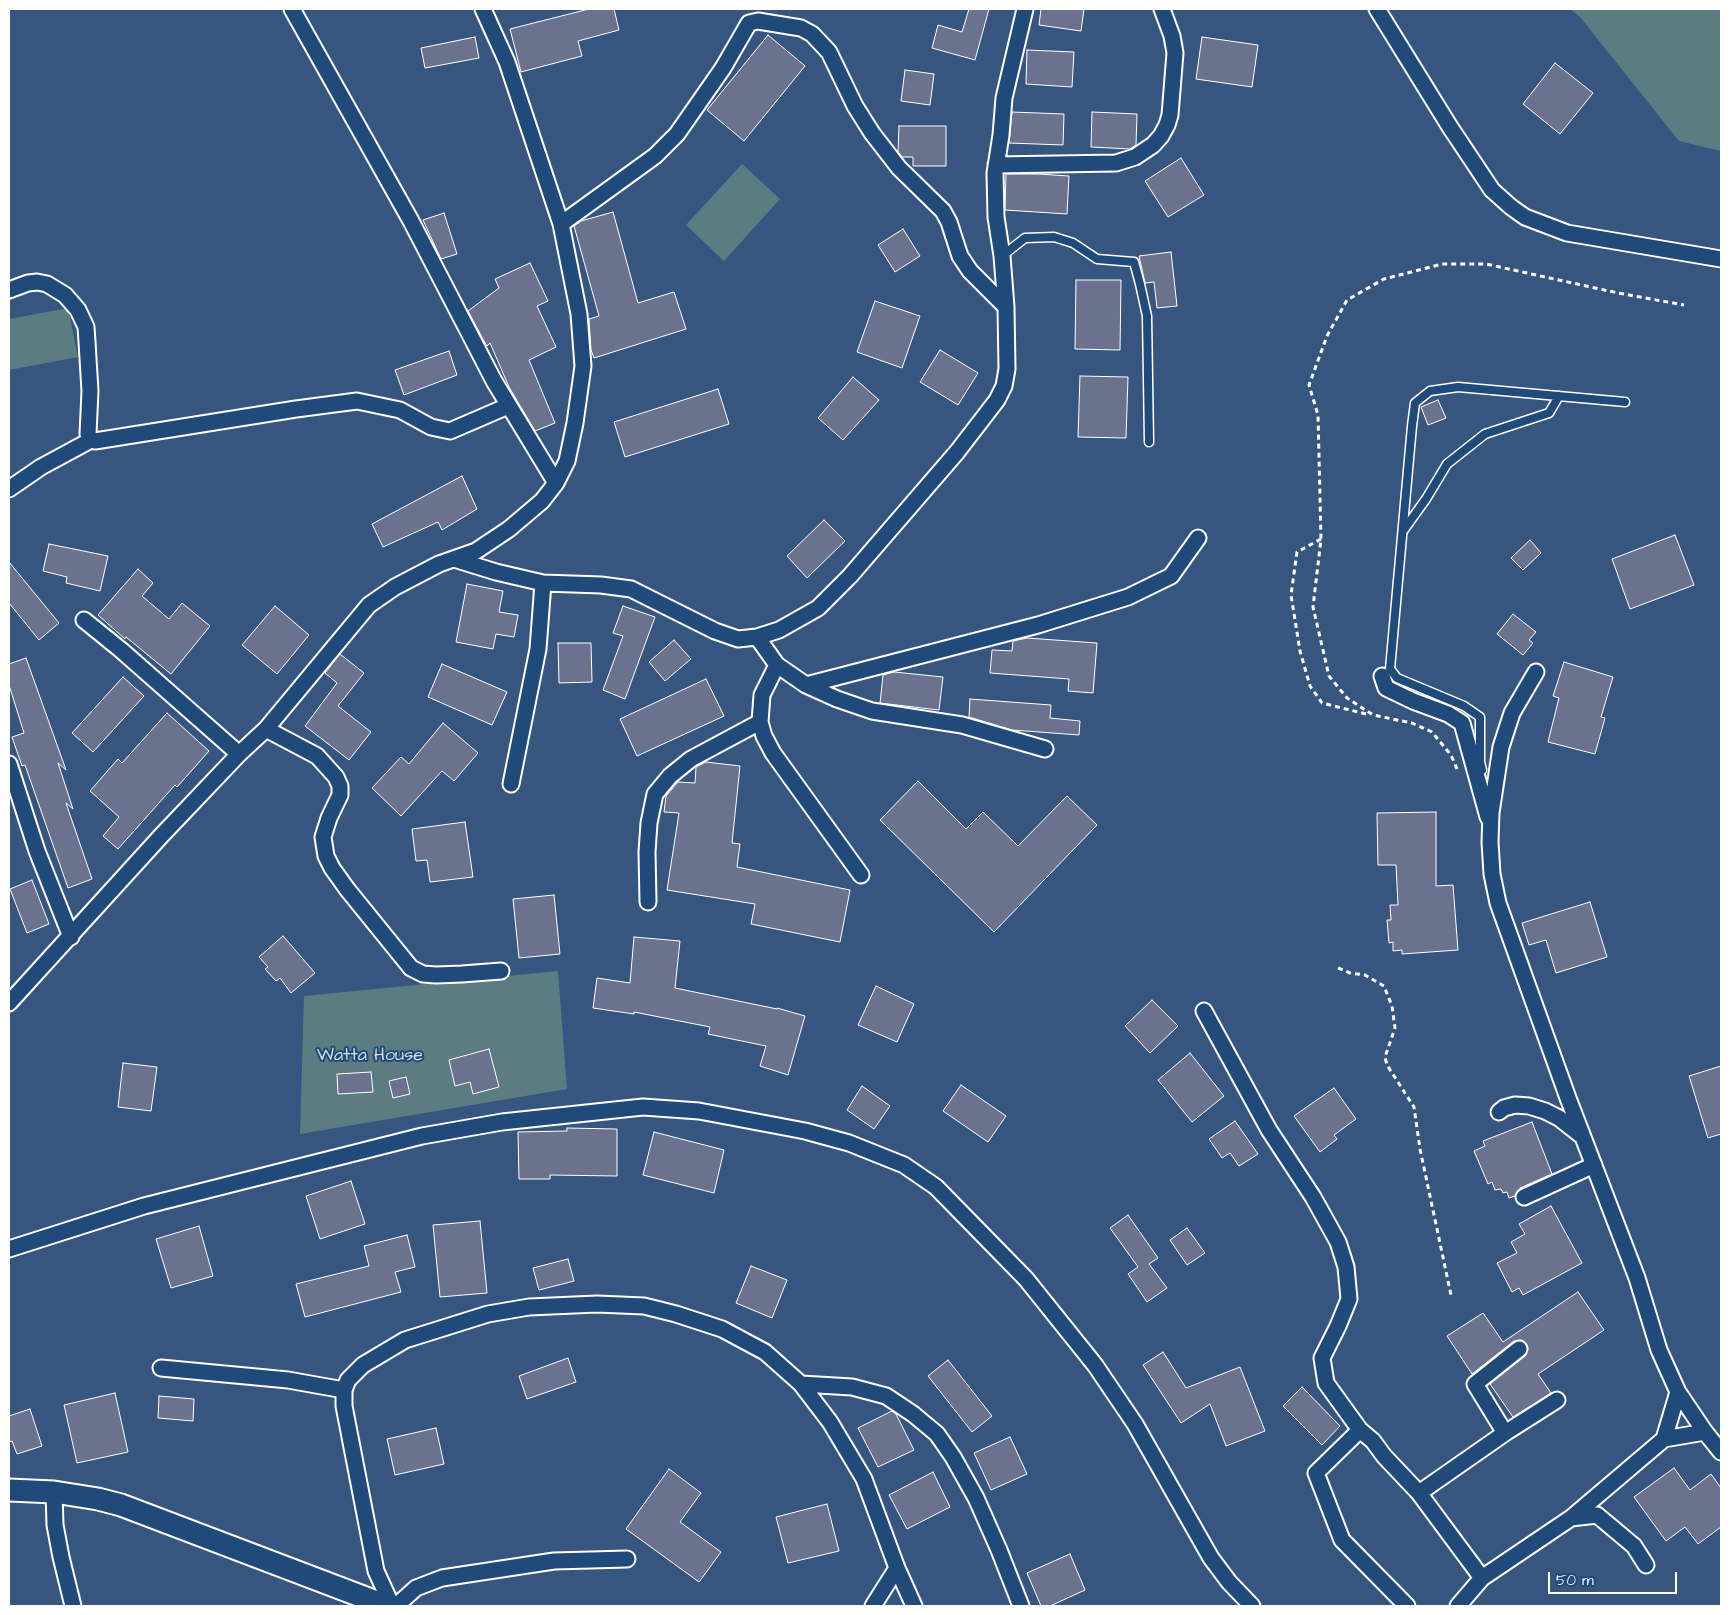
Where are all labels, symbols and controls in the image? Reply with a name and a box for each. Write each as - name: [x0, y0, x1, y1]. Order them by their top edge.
- park label: Watta House: [317, 1045, 423, 1067]
- scale bar: [1550, 1562, 1679, 1594]
- text: 50 m: [1556, 1570, 1594, 1591]

